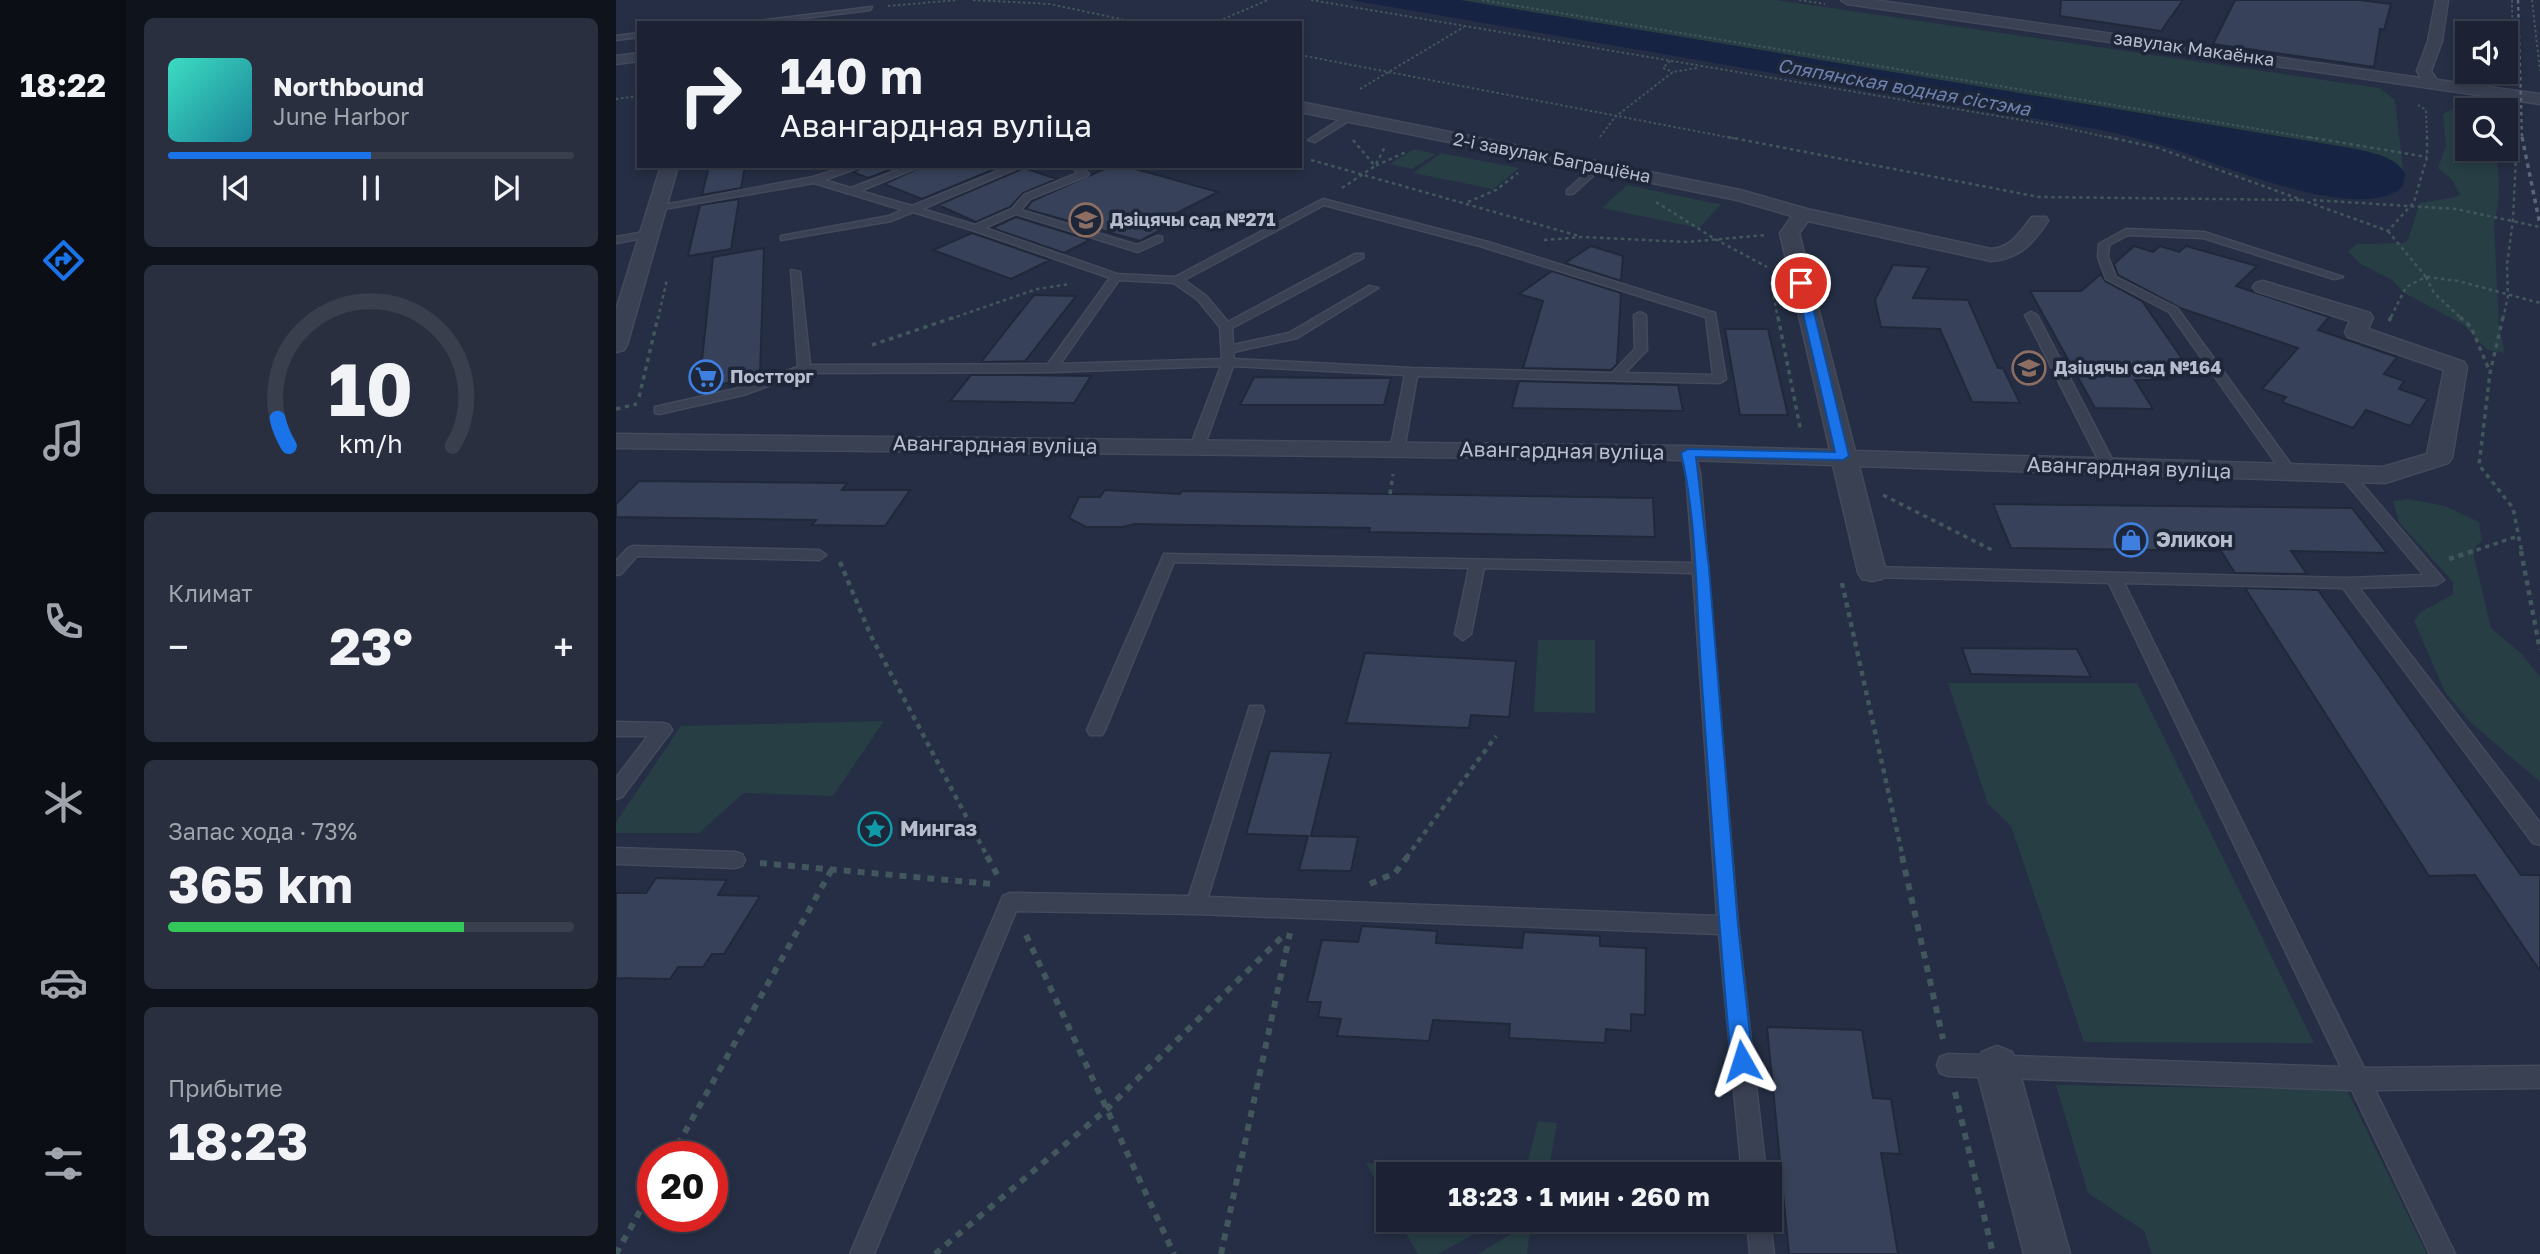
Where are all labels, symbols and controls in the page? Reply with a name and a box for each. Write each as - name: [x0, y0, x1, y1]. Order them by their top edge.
- map controls: [2455, 21, 2518, 161]
- button: sound: [2455, 21, 2518, 84]
- street label: завулак Макаёнка: [2112, 26, 2276, 70]
- text: 140 m: [780, 46, 923, 105]
- icon: right: [665, 49, 756, 140]
- water label: Сляпянская водная сістэма: [1776, 53, 2034, 120]
- text: 18:22: [20, 66, 106, 104]
- text: Northbound: [273, 71, 424, 102]
- button: search: [2455, 98, 2518, 161]
- text: June Harbor: [273, 102, 409, 130]
- text: Авангардная вуліца: [780, 106, 1092, 144]
- street label: 2-і завулак Баграціёна: [1452, 127, 1653, 187]
- icon: previous: [217, 169, 255, 207]
- icon: pause: [352, 169, 390, 207]
- icon: next: [487, 169, 525, 207]
- school or university icon: Дзіцячы сад №271: [1067, 201, 1105, 239]
- place label: Дзіцячы сад №271: [1110, 208, 1276, 230]
- icon: directions: [39, 236, 88, 285]
- pin: [1771, 253, 1831, 313]
- icon: arrive: [1782, 264, 1820, 302]
- text: 10: [329, 345, 413, 432]
- school or university icon: Дзіцячы сад №164: [2010, 349, 2048, 387]
- place label: Дзіцячы сад №164: [2054, 356, 2222, 378]
- supermarket icon: Постторг: [687, 358, 725, 396]
- place label: Постторг: [730, 365, 814, 387]
- icon: music: [39, 416, 88, 465]
- text: km/h: [339, 428, 403, 459]
- street label: Авангардная вуліца: [892, 429, 1098, 459]
- street label: Авангардная вуліца: [1459, 435, 1665, 465]
- street label: Авангардная вуліца: [2026, 450, 2232, 484]
- shop icon: Эликон: [2112, 521, 2150, 559]
- place label: Эликон: [2156, 526, 2233, 552]
- text: Климат: [168, 579, 253, 607]
- icon: phone: [39, 597, 88, 646]
- text: 23°: [329, 614, 413, 676]
- text: −: [168, 624, 189, 669]
- text: +: [553, 624, 574, 669]
- icon: climate: [39, 778, 88, 827]
- place icon: Мингаз: [856, 810, 894, 848]
- place label: Мингаз: [900, 815, 978, 841]
- text: Запас хода · 73%: [168, 817, 357, 845]
- text: 365 km: [168, 852, 353, 914]
- icon: car: [39, 958, 88, 1007]
- position arrow: [1705, 1024, 1779, 1098]
- text: Прибытие: [168, 1074, 283, 1102]
- text: 18:23: [168, 1109, 308, 1171]
- icon: filters: [39, 1139, 88, 1188]
- speed limit sign: 20: [637, 1141, 728, 1232]
- text: 18:23 · 1 мин · 260 m: [1448, 1181, 1710, 1212]

